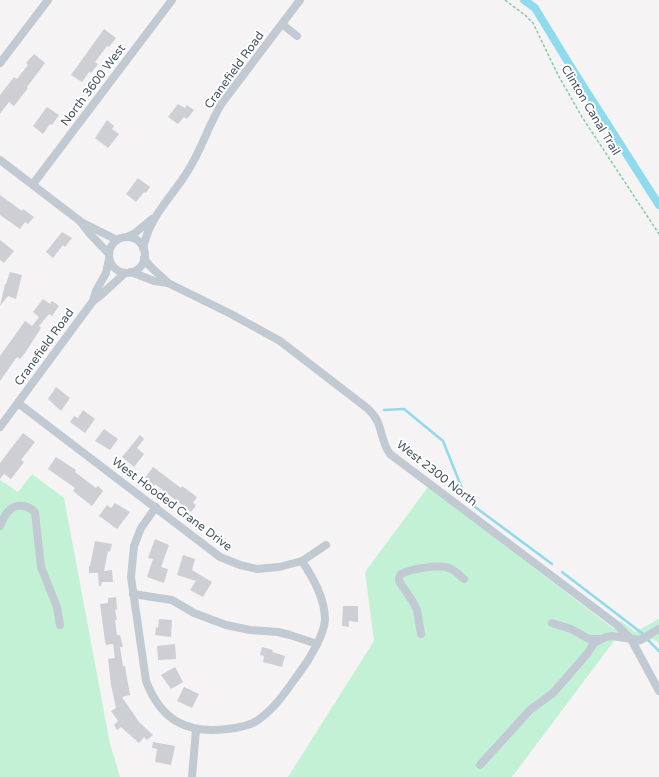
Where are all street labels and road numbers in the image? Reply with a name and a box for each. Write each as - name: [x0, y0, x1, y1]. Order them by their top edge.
- street label: Cranefield Road: [201, 29, 267, 111]
- street label: North 3600 West: [58, 41, 128, 128]
- street label: Clinton Canal Trail: [559, 62, 623, 158]
- street label: Cranefield Road: [11, 306, 77, 388]
- street label: West 2300 North: [394, 437, 480, 509]
- street label: West Hooded Crane Drive: [109, 454, 235, 554]

